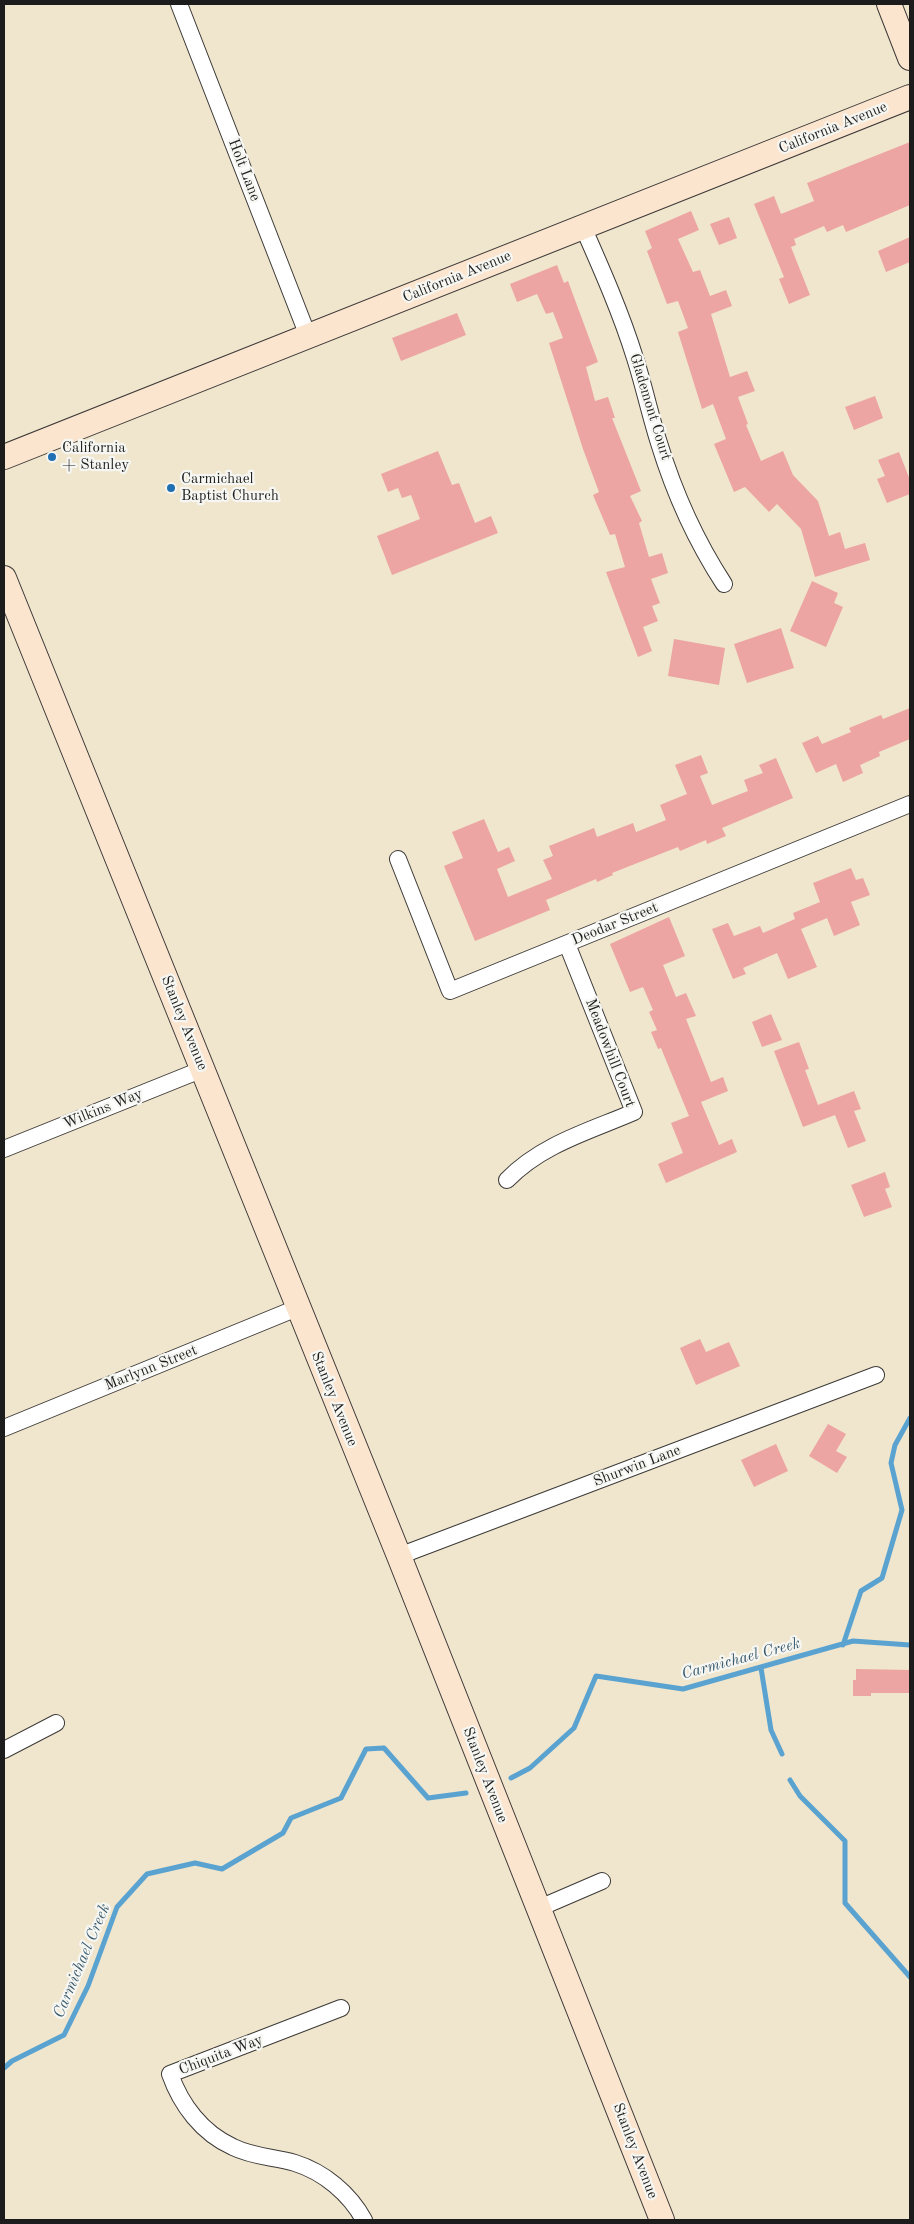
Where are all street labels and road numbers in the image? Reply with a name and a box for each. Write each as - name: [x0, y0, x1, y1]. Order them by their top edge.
- street label: California Avenue: [776, 98, 890, 158]
- street label: Holt Lane: [224, 136, 264, 204]
- street label: California Avenue: [400, 247, 514, 307]
- street label: Glademont Court: [625, 351, 675, 463]
- street label: Deodar Street: [569, 899, 661, 949]
- street label: Stanley Avenue: [157, 973, 211, 1073]
- street label: Meadowhill Court: [581, 996, 639, 1110]
- street label: Wilkins Way: [61, 1085, 145, 1133]
- street label: Marlynn Street: [102, 1341, 200, 1395]
- street label: Stanley Avenue: [307, 1349, 361, 1449]
- street label: Shurwin Lane: [591, 1441, 683, 1491]
- street label: Stanley Avenue: [459, 1725, 511, 1825]
- street label: Chiquita Way: [176, 2031, 266, 2079]
- street label: Stanley Avenue: [609, 2101, 661, 2201]

